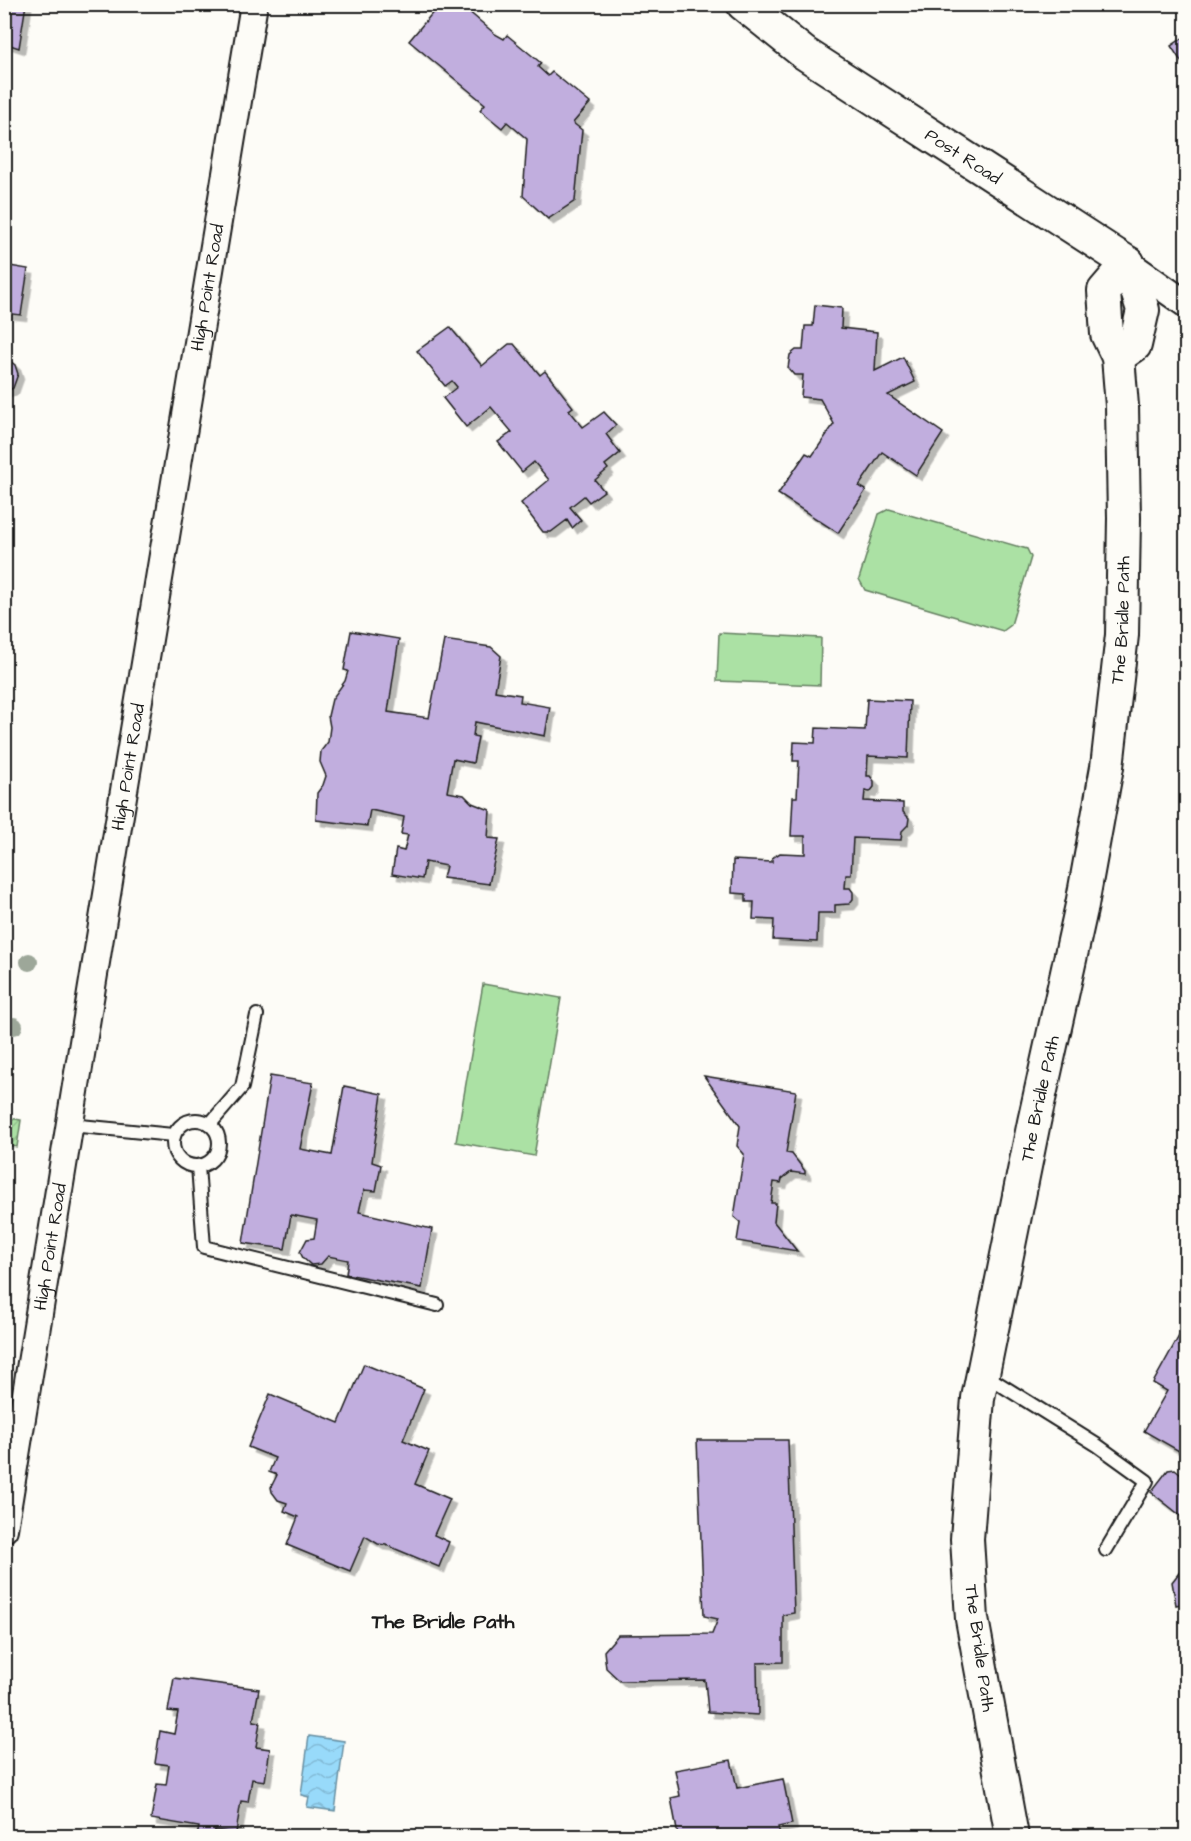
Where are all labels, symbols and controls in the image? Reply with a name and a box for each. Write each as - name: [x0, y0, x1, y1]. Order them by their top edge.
- street label: Post Road: [920, 123, 1006, 191]
- street label: High Point Road: [185, 222, 230, 353]
- street label: The Bridle Path: [1104, 556, 1136, 686]
- street label: High Point Road: [106, 702, 151, 832]
- street label: The Bridle Path: [1014, 1033, 1066, 1164]
- street label: High Point Road: [28, 1181, 73, 1312]
- street label: The Bridle Path: [958, 1583, 1001, 1713]
- district label: The Bridle Path: [371, 1608, 515, 1636]

